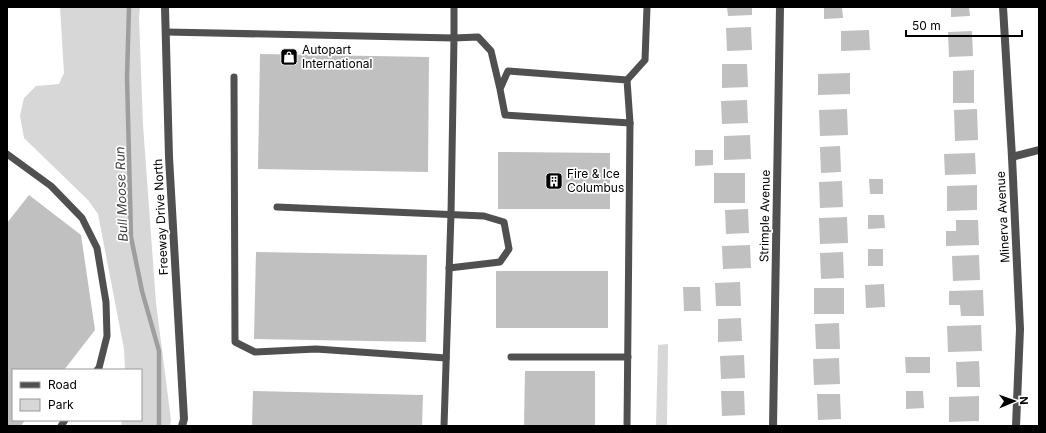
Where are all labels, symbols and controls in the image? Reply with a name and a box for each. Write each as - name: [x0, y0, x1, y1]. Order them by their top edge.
- scale bar: [906, 12, 1022, 38]
- text: 50 m: [912, 18, 941, 33]
- place label: Autopart International: [302, 42, 372, 71]
- shop icon: Autopart International: [279, 47, 299, 67]
- water label: Bull Moose Run: [111, 146, 131, 242]
- street label: Freeway Drive North: [150, 158, 171, 276]
- place label: Fire & Ice Columbus: [567, 166, 624, 195]
- street label: Strimple Avenue: [756, 170, 773, 262]
- building icon: Fire & Ice Columbus: [544, 171, 564, 191]
- street label: Minerva Avenue: [993, 171, 1012, 263]
- legend: [12, 369, 142, 421]
- text: Road: [48, 377, 77, 392]
- north arrow: [994, 381, 1034, 421]
- text: N: [1017, 396, 1031, 405]
- text: Park: [48, 397, 74, 412]

